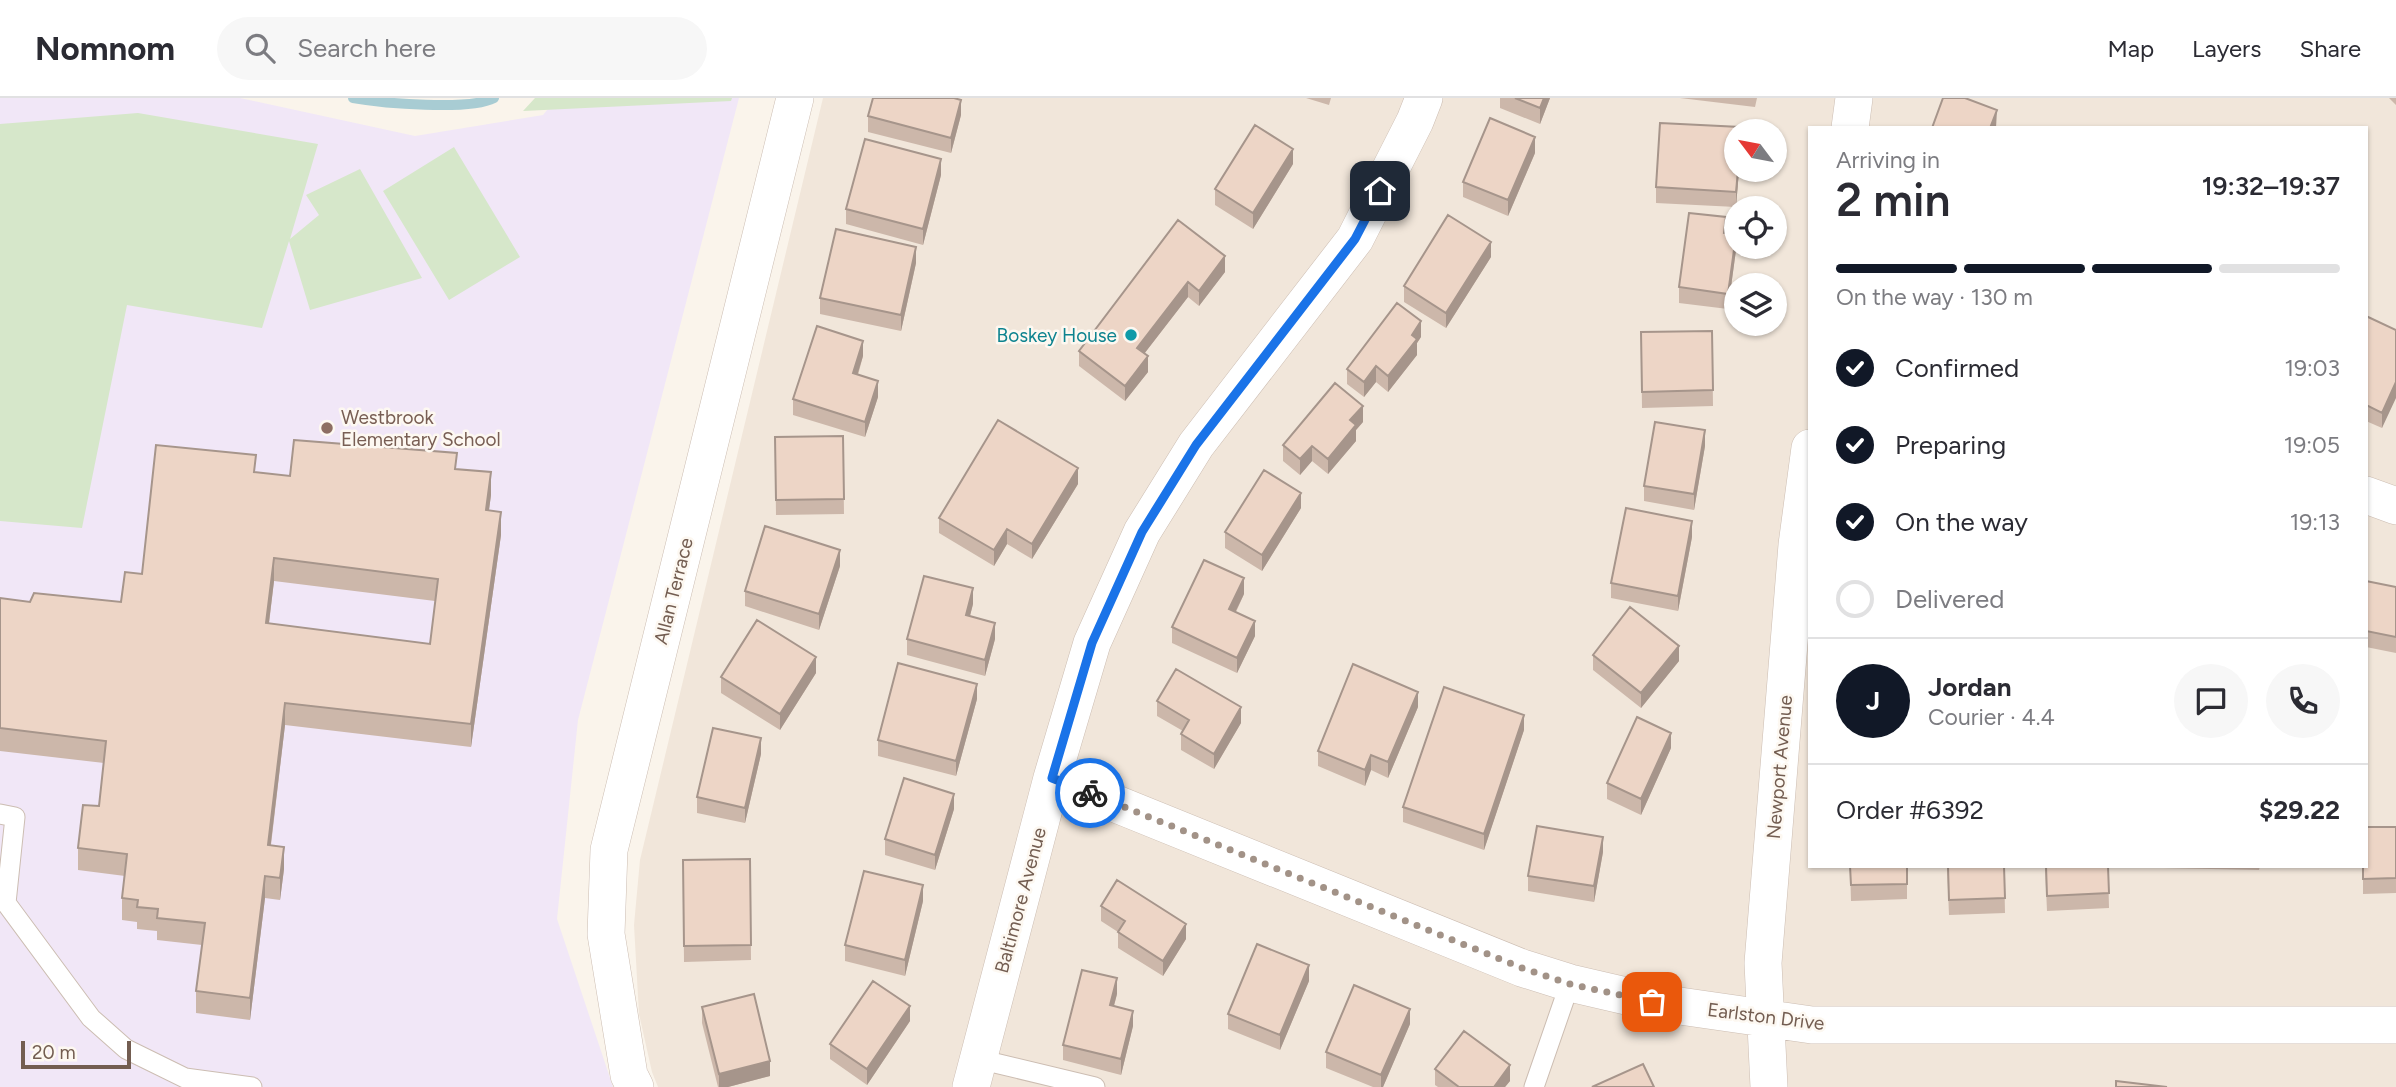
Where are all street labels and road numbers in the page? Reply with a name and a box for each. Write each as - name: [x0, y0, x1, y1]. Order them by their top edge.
- street label: Allan Terrace: [649, 535, 698, 647]
- street label: Newport Avenue: [1762, 694, 1797, 840]
- street label: Baltimore Avenue: [990, 825, 1051, 976]
- street label: Earlston Drive: [1706, 998, 1826, 1035]

